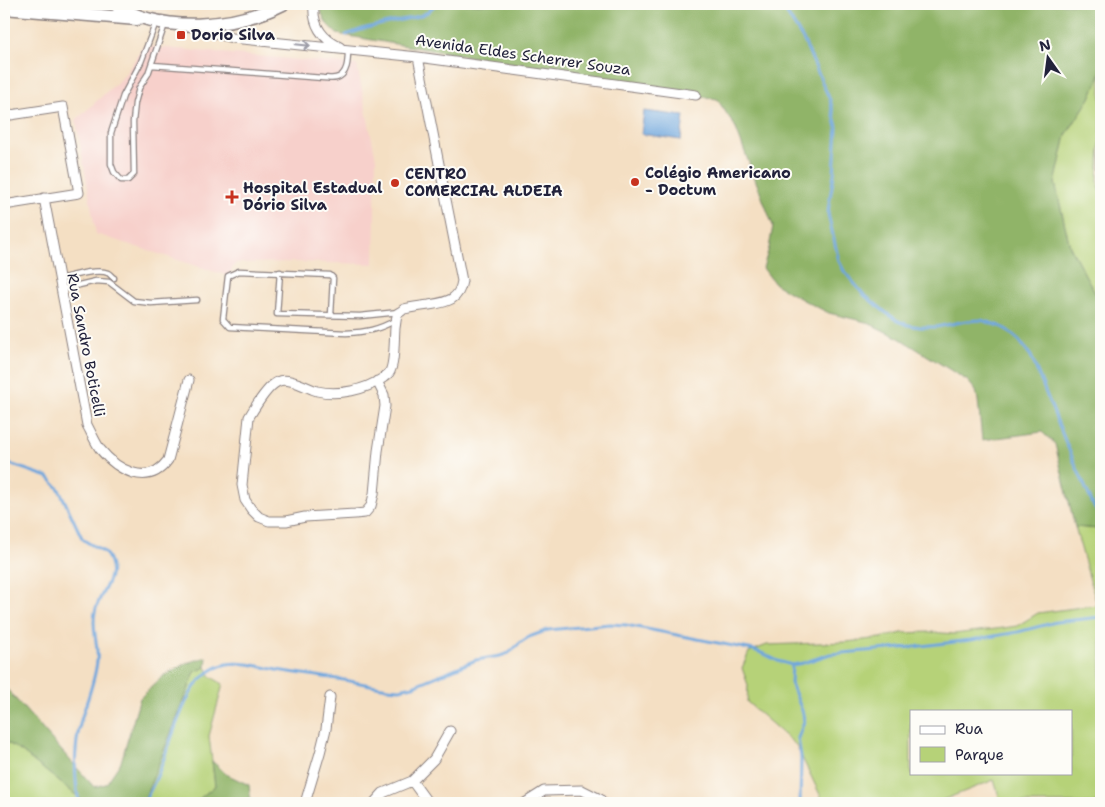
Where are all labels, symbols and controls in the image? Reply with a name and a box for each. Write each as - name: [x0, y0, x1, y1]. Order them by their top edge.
- place label: Dorio Silva: [191, 25, 276, 45]
- marker: Dorio Silva: [175, 29, 187, 41]
- street label: Avenida Eldes Scherrer Souza: [414, 30, 633, 80]
- north arrow: [1022, 32, 1072, 82]
- text: N: [1037, 35, 1052, 55]
- one-way arrow: [295, 40, 311, 50]
- place label: Colégio Americano - Doctum: [645, 163, 791, 200]
- place label: CENTRO COMERCIAL ALDEIA: [405, 164, 563, 201]
- marker: Colégio Americano - Doctum: [629, 176, 641, 188]
- marker: CENTRO COMERCIAL ALDEIA: [389, 177, 401, 189]
- place label: Hospital Estadual Dório Silva: [243, 178, 382, 215]
- marker: Hospital Estadual Dório Silva: [225, 190, 239, 204]
- street label: Rua Sandro Boticelli: [62, 271, 110, 419]
- legend: [910, 710, 1072, 774]
- text: Rua: [955, 719, 984, 739]
- text: Parque: [955, 745, 1004, 765]

